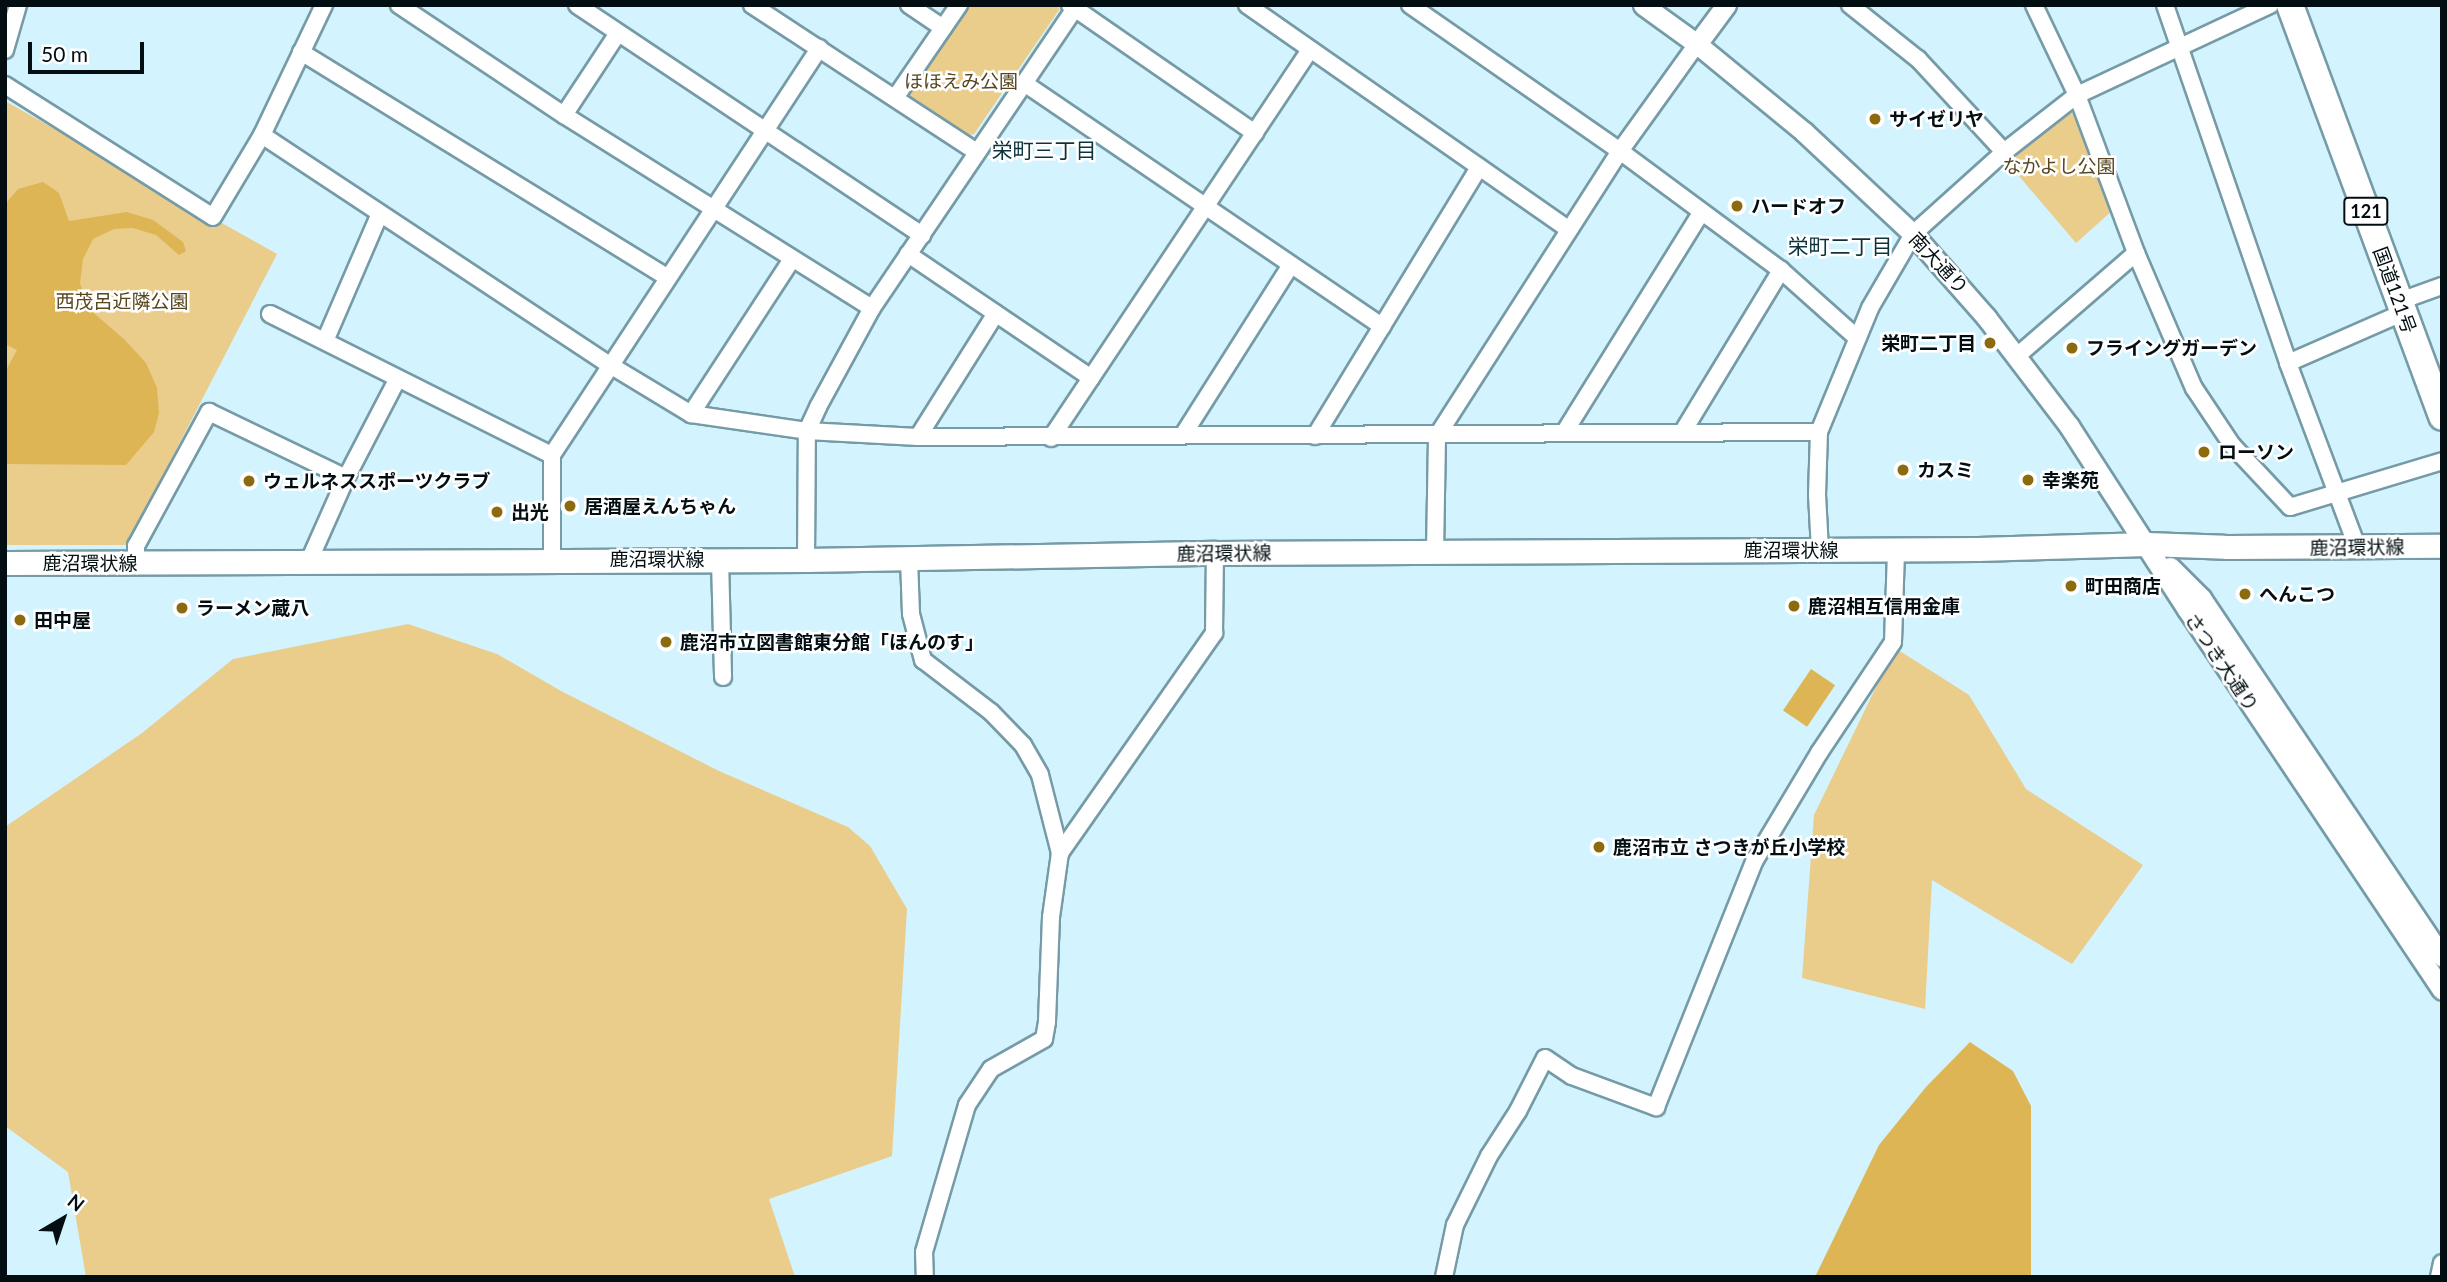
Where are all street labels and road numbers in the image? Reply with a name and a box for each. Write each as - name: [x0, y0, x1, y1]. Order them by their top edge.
- road number: 121: [2343, 196, 2389, 226]
- street label: 南大通り: [1905, 227, 1973, 299]
- street label: 国道121号: [2369, 244, 2421, 336]
- street label: 鹿沼環状線: [2309, 535, 2405, 559]
- street label: 鹿沼環状線: [1744, 539, 1838, 561]
- street label: 鹿沼環状線: [1176, 541, 1272, 565]
- street label: 鹿沼環状線: [610, 548, 704, 570]
- street label: 鹿沼環状線: [43, 552, 137, 574]
- street label: さつき大通り: [2181, 608, 2263, 716]

